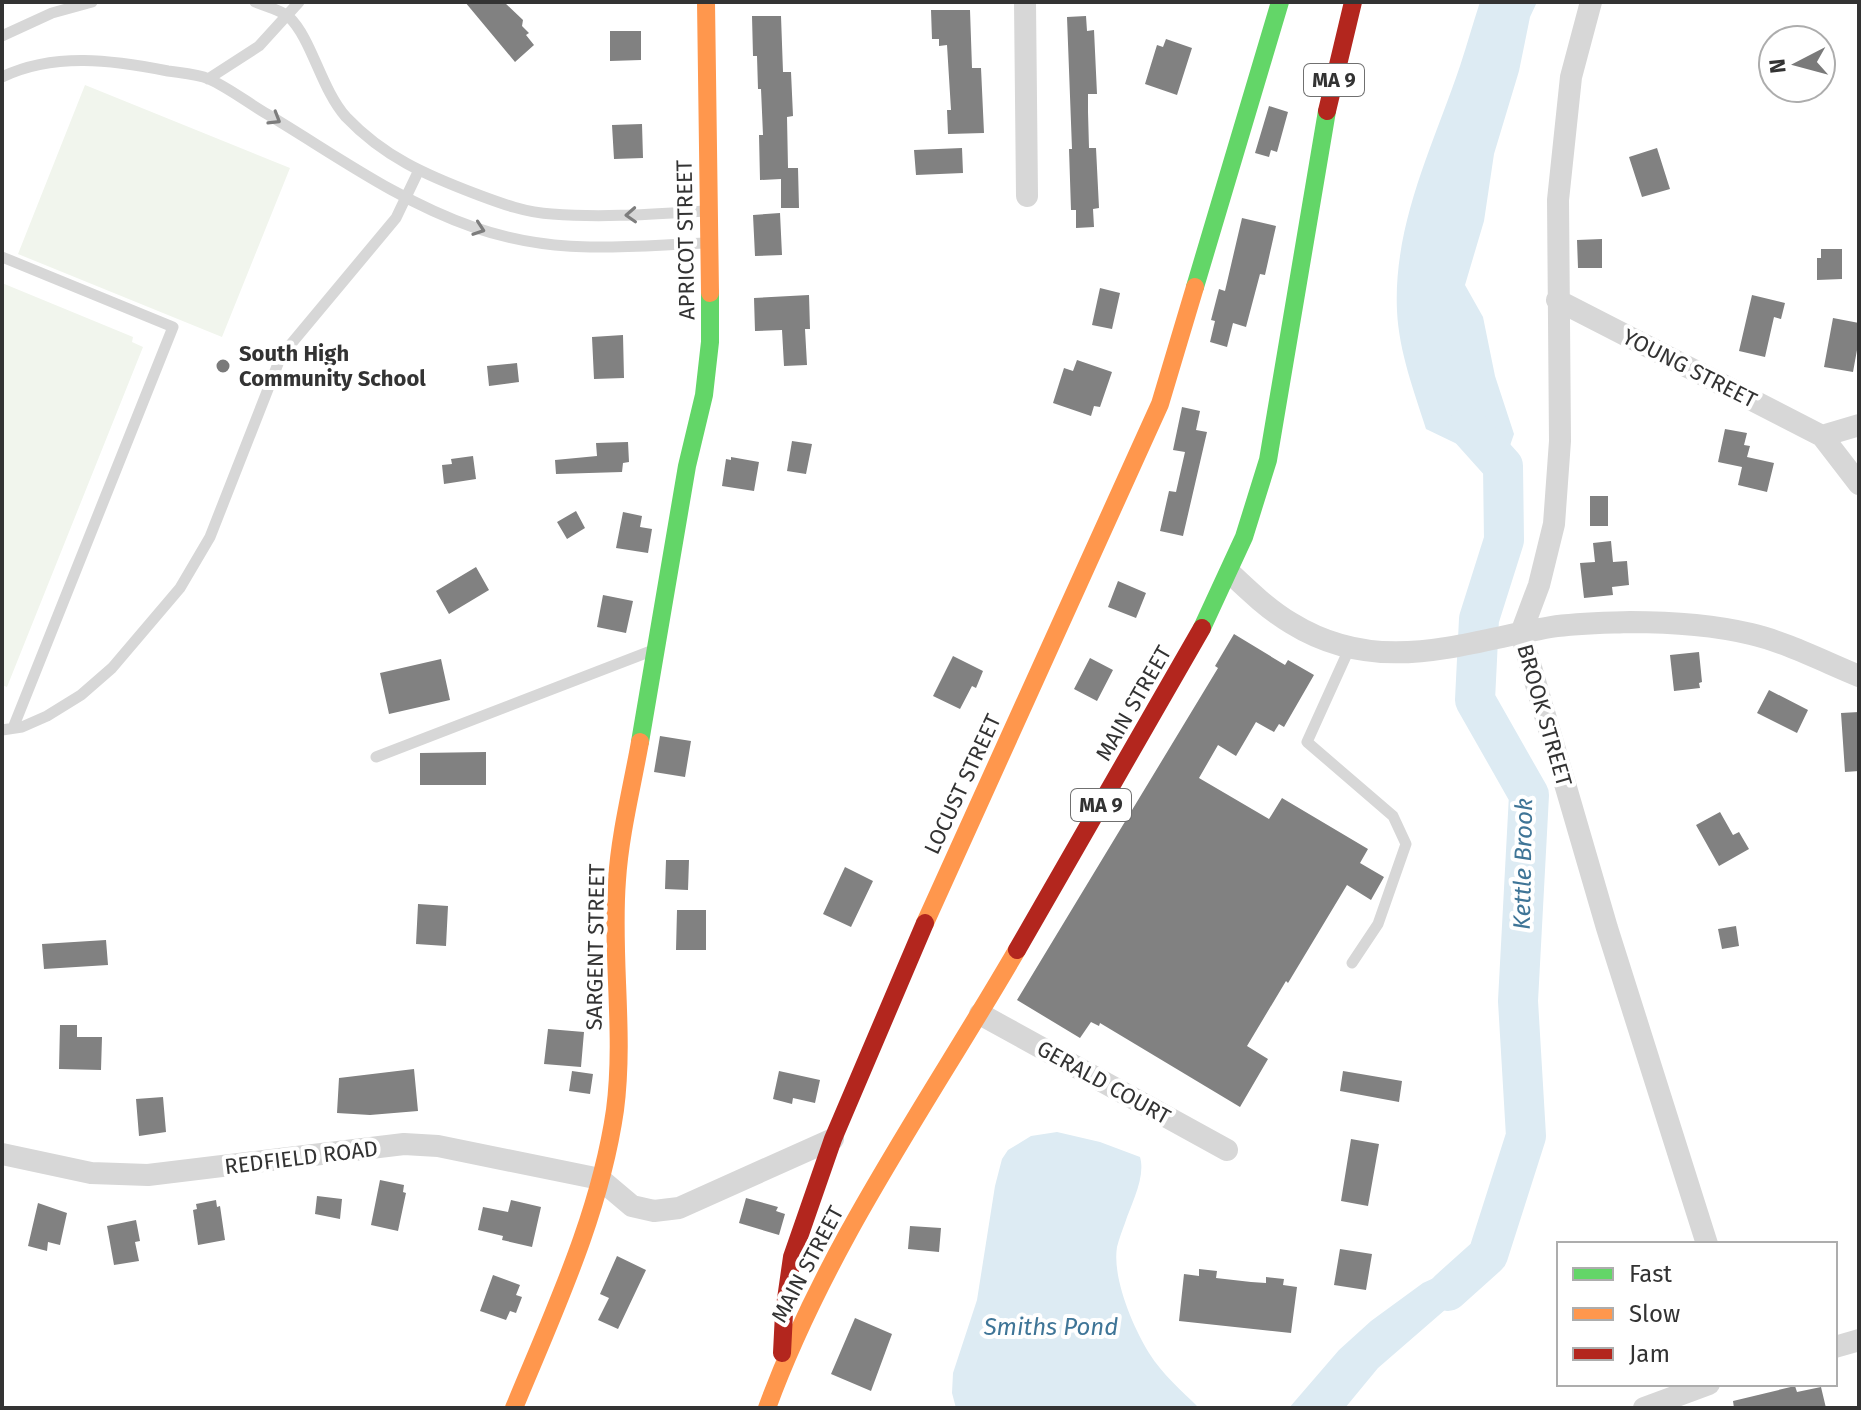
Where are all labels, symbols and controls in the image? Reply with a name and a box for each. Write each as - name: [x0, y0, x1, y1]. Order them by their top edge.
- north arrow: [1757, 24, 1837, 104]
- text: N: [1763, 57, 1792, 75]
- road number: MA 9: [1304, 64, 1364, 96]
- one-way arrow: [266, 109, 281, 125]
- street label: APRICOT STREET: [671, 159, 700, 320]
- one-way arrow: [624, 206, 637, 223]
- one-way arrow: [471, 219, 485, 235]
- street label: YOUNG STREET: [1618, 323, 1762, 414]
- place label: South High Community School: [239, 340, 426, 392]
- marker: South High Community School: [214, 357, 232, 375]
- street label: MAIN STREET: [1090, 640, 1177, 766]
- street label: BROOK STREET: [1511, 641, 1578, 790]
- street label: LOCUST STREET: [918, 709, 1007, 859]
- road number: MA 9: [1071, 789, 1131, 821]
- water label: Kettle Brook: [1508, 798, 1538, 930]
- street label: SARGENT STREET: [581, 863, 610, 1031]
- street label: GERALD COURT: [1032, 1035, 1176, 1131]
- street label: REDFIELD ROAD: [223, 1135, 379, 1180]
- street label: MAIN STREET: [765, 1201, 850, 1327]
- legend: [1557, 1242, 1837, 1386]
- text: Fast: [1629, 1260, 1672, 1288]
- text: Slow: [1629, 1300, 1680, 1328]
- water label: Smiths Pond: [983, 1313, 1118, 1341]
- text: Jam: [1629, 1340, 1670, 1368]

